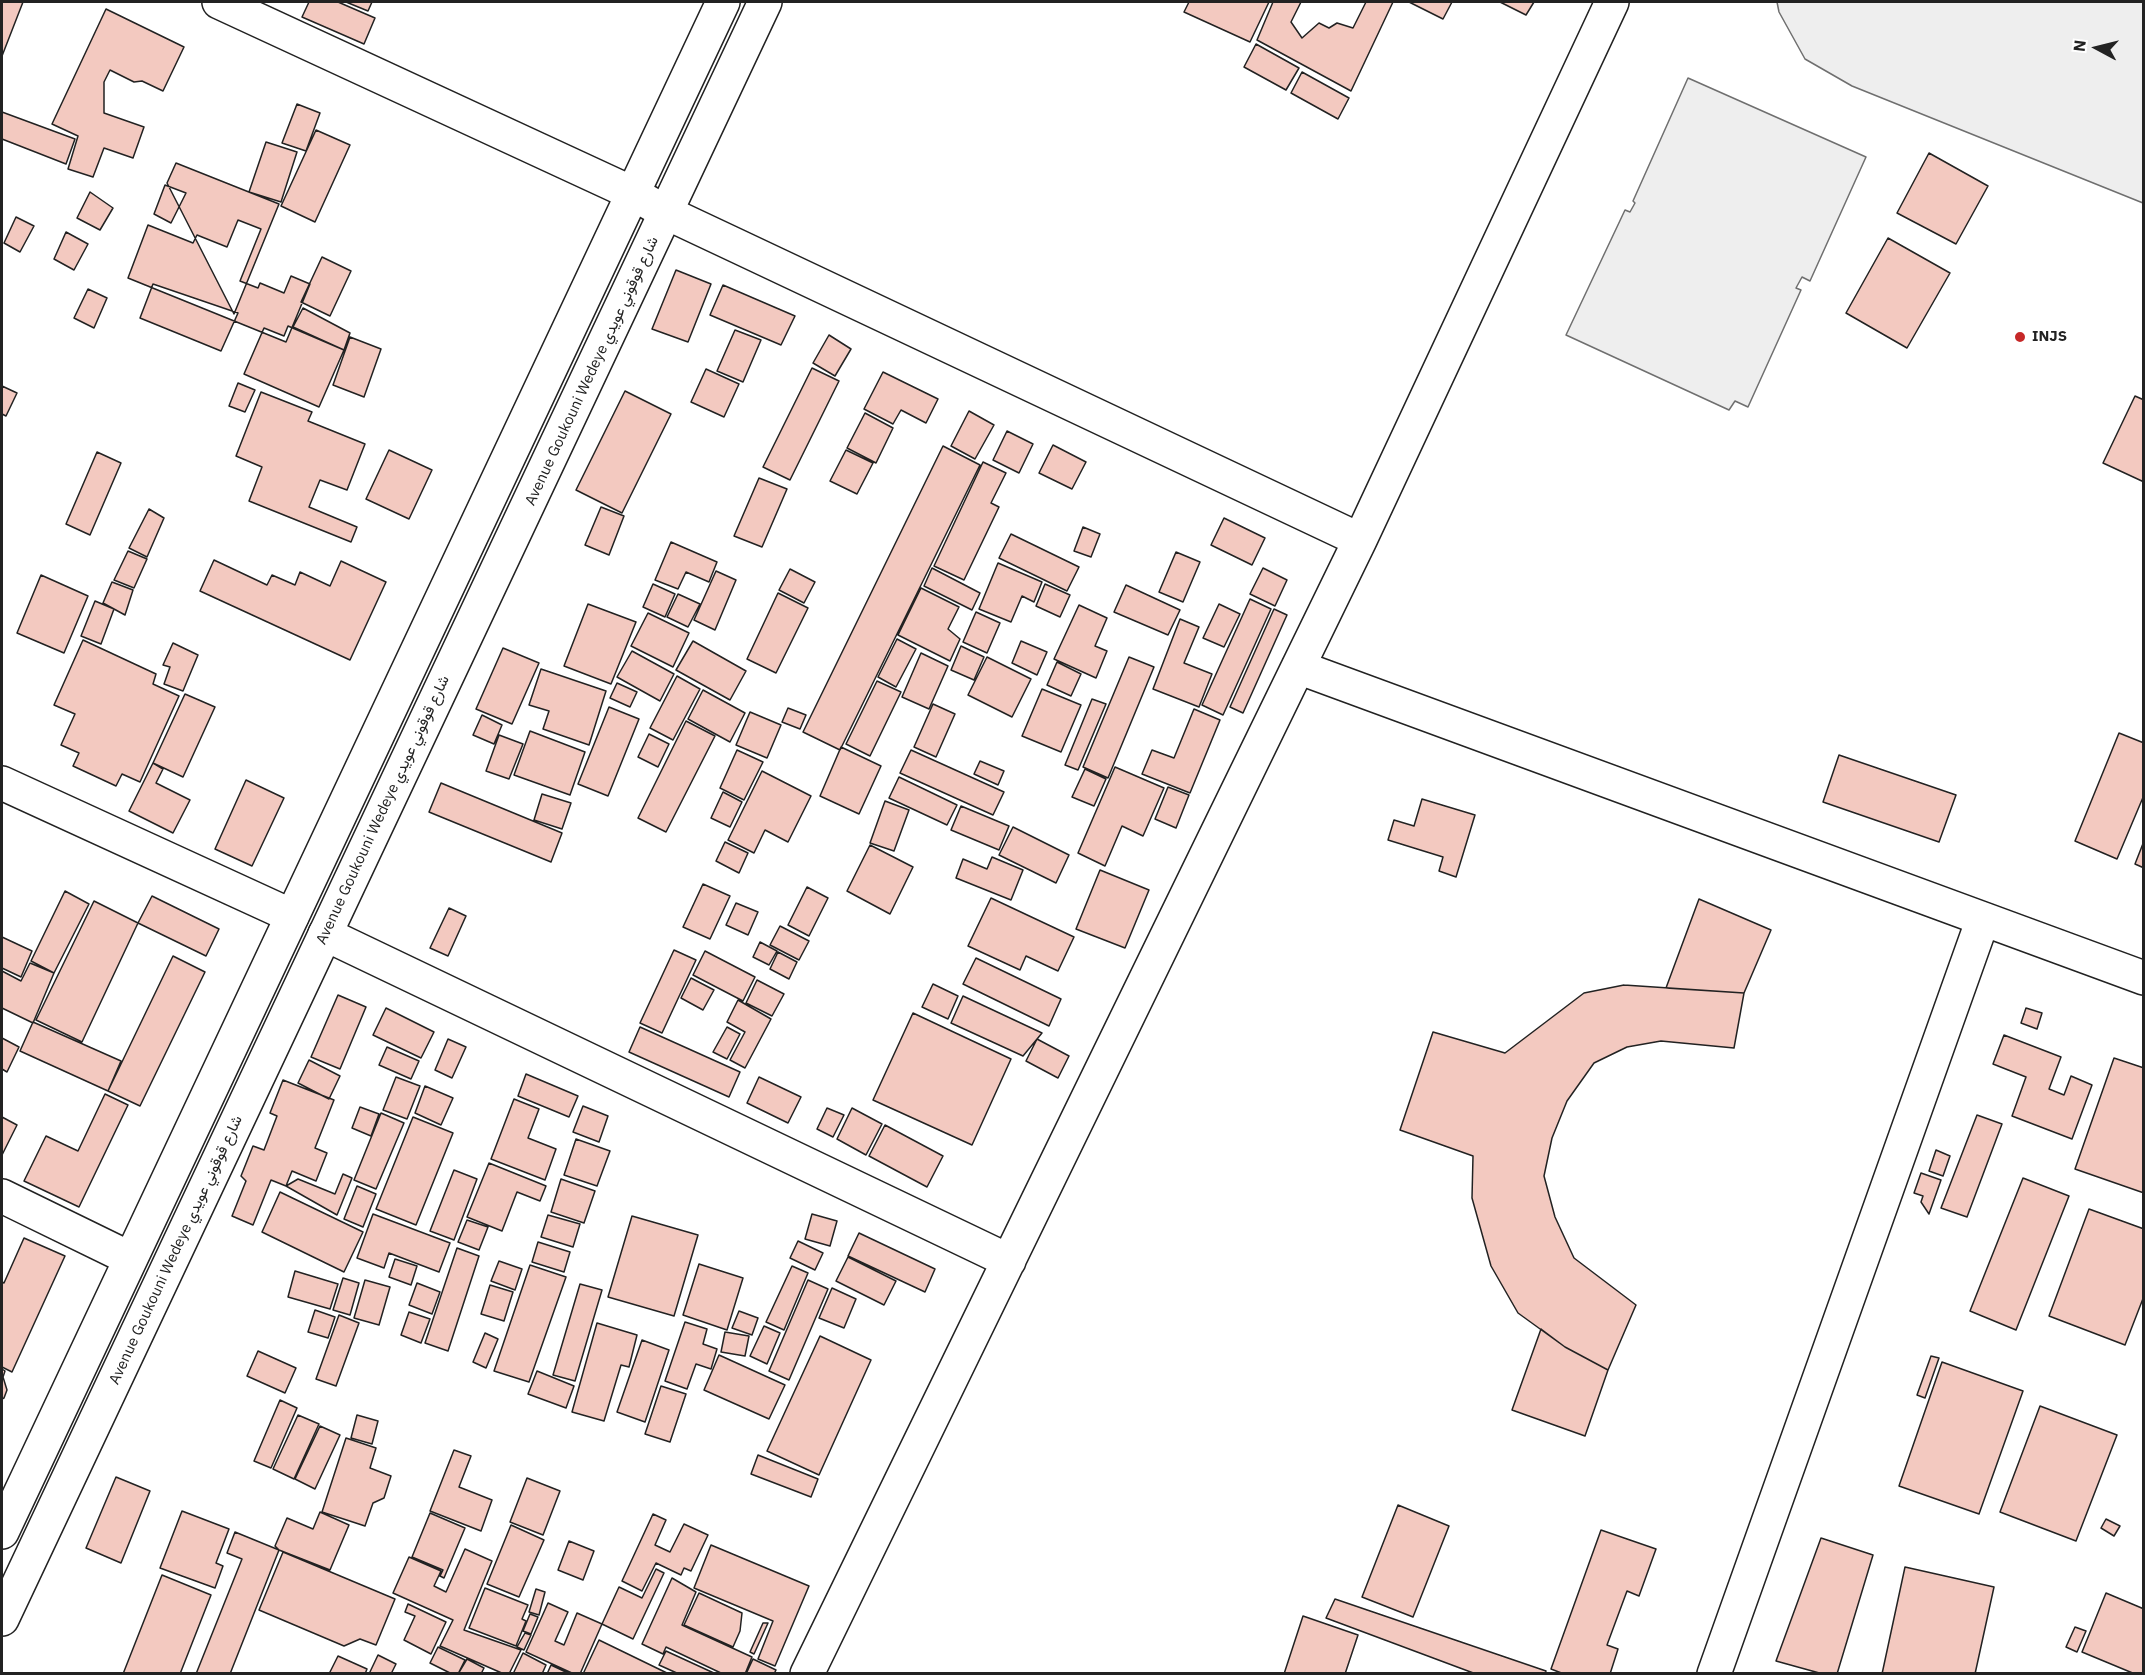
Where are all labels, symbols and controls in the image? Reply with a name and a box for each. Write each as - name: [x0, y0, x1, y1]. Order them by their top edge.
- north arrow: [2067, 18, 2127, 78]
- text: N: [2069, 39, 2090, 53]
- street label: Avenue Goukouni Wedeye شارع قوقوني عويدي: [522, 234, 662, 508]
- place label: INJS: [2032, 328, 2067, 346]
- marker: INJS: [2013, 330, 2027, 344]
- street label: Avenue Goukouni Wedeye شارع قوقوني عويدي: [313, 673, 453, 947]
- street label: Avenue Goukouni Wedeye شارع قوقوني عويدي: [106, 1113, 246, 1387]

